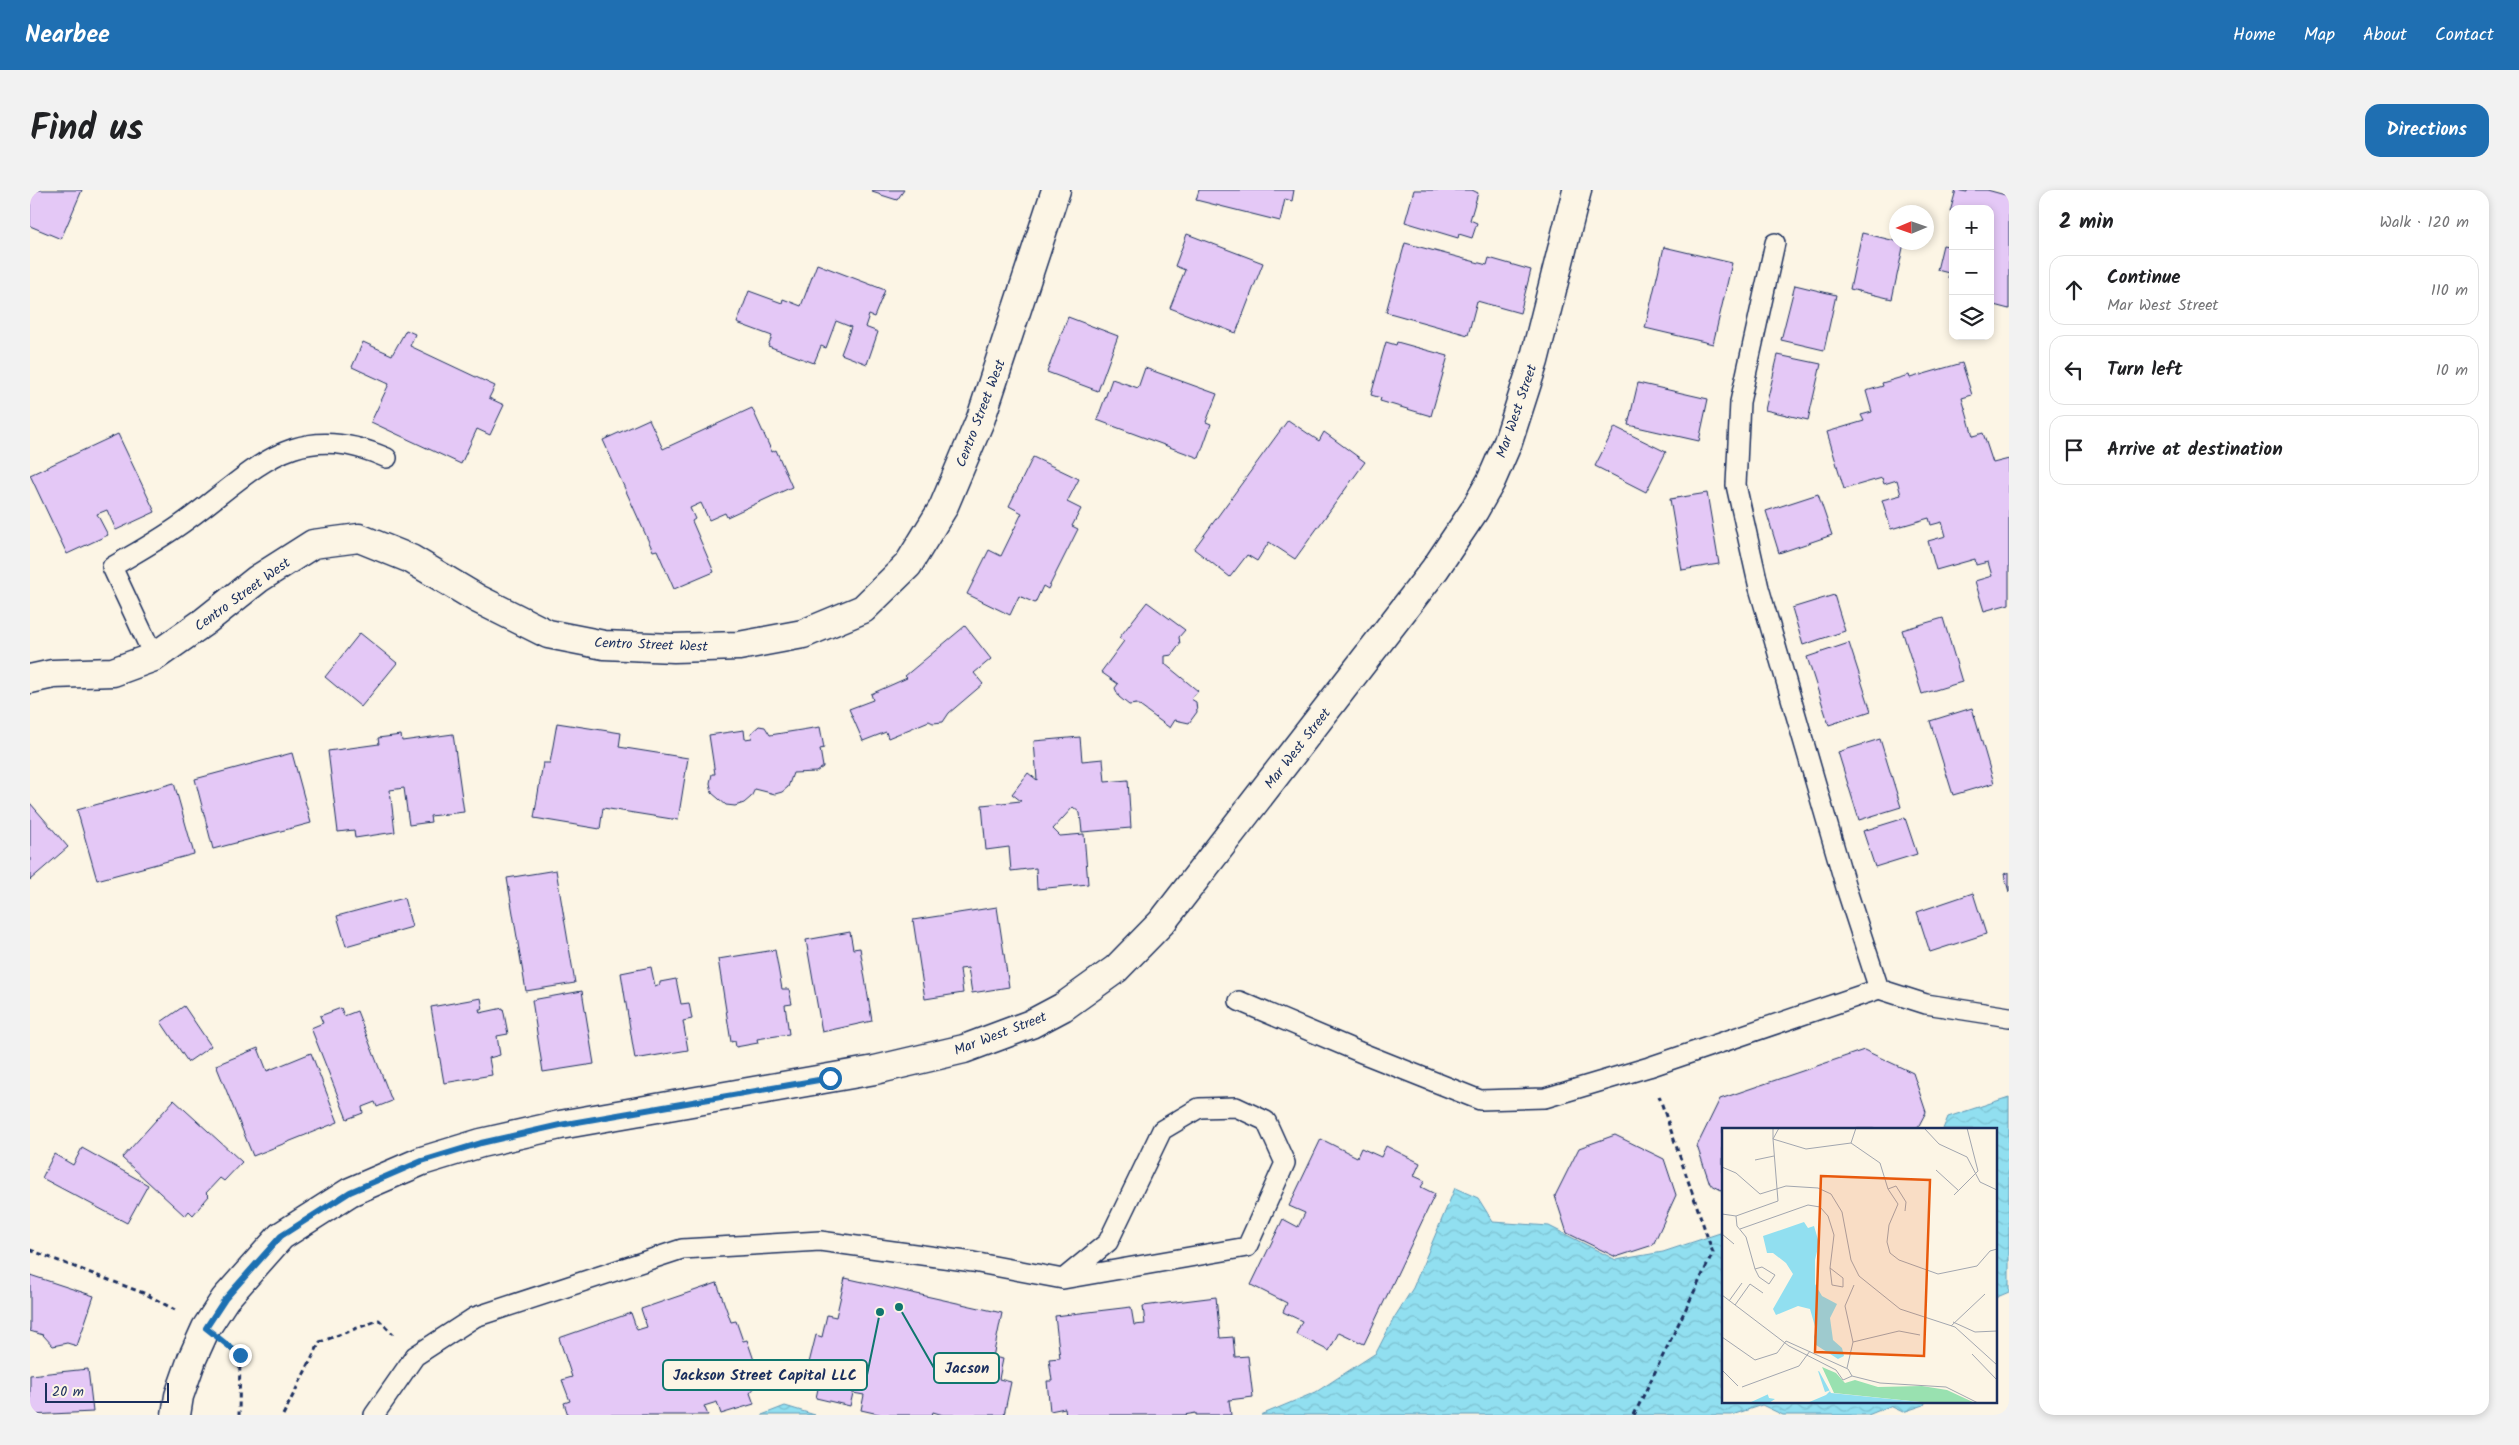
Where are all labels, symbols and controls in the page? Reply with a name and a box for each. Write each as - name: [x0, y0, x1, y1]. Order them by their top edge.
- text: Nearbee: [25, 16, 110, 55]
- text: Home: [2233, 21, 2276, 50]
- text: Map: [2304, 21, 2335, 50]
- text: About: [2363, 21, 2407, 50]
- text: Contact: [2435, 21, 2494, 50]
- text: Find us: [30, 102, 143, 158]
- button: Directions: [2365, 104, 2489, 157]
- north arrow: [1889, 205, 1934, 250]
- map controls: [1949, 205, 1994, 340]
- button: +: [1949, 205, 1994, 250]
- text: 2 min: [2059, 206, 2114, 239]
- text: Walk · 120 m: [2379, 210, 2469, 235]
- button: −: [1949, 250, 1994, 295]
- text: Continue: [2107, 263, 2180, 293]
- icon: ahead: [2060, 276, 2088, 304]
- text: 110 m: [2431, 278, 2468, 303]
- text: Mar West Street: [2107, 293, 2219, 318]
- button: layers: [1949, 295, 1994, 340]
- text: Turn left: [2107, 355, 2182, 385]
- street label: Centro Street West: [950, 356, 1012, 470]
- icon: left: [2060, 356, 2088, 384]
- text: 10 m: [2436, 358, 2468, 383]
- street label: Mar West Street: [1491, 361, 1543, 461]
- text: Arrive at destination: [2107, 435, 2283, 465]
- icon: arrive: [2060, 436, 2088, 464]
- street label: Centro Street West: [190, 552, 296, 637]
- street label: Centro Street West: [594, 632, 709, 658]
- street label: Mar West Street: [1259, 703, 1337, 794]
- street label: Mar West Street: [951, 1006, 1050, 1062]
- route start: [819, 1067, 842, 1090]
- inset map: [1722, 1128, 1996, 1402]
- route end: [229, 1344, 252, 1367]
- callout: Jacson: [934, 1353, 999, 1383]
- text: Jacson: [945, 1357, 989, 1381]
- callout: Jackson Street Capital LLC: [663, 1360, 867, 1390]
- text: Jackson Street Capital LLC: [673, 1364, 857, 1388]
- scale bar: [45, 1380, 169, 1403]
- text: 20 m: [52, 1381, 84, 1403]

